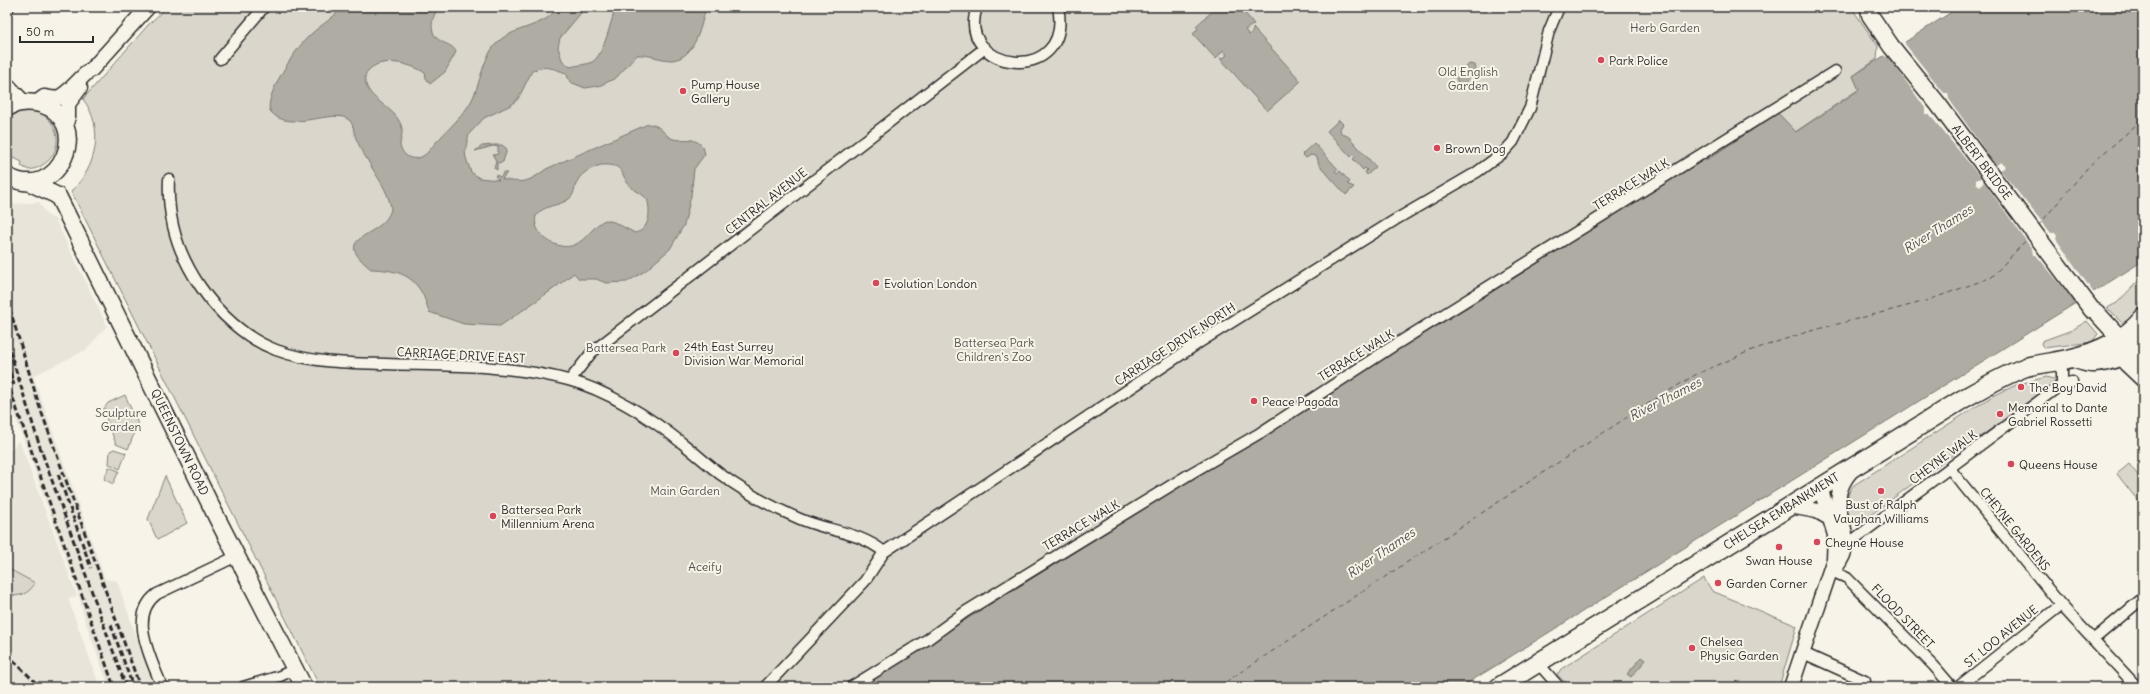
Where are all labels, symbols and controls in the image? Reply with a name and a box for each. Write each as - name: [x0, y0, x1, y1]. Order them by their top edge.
- scale bar: [20, 18, 93, 44]
- park label: Herb Garden: [1630, 20, 1700, 35]
- text: 50 m: [26, 24, 55, 39]
- place label: Park Police: [1609, 53, 1668, 68]
- marker: Park Police: [1596, 55, 1606, 65]
- park label: Old English Garden: [1438, 64, 1498, 93]
- place label: Pump House Gallery: [691, 77, 760, 106]
- marker: Pump House Gallery: [678, 86, 688, 96]
- street label: ALBERT BRIDGE: [1949, 121, 2015, 203]
- place label: Brown Dog: [1445, 141, 1506, 156]
- marker: Brown Dog: [1432, 143, 1442, 153]
- street label: TERRACE WALK: [1590, 154, 1672, 213]
- street label: CENTRAL AVENUE: [722, 164, 810, 238]
- water label: River Thames: [1900, 200, 1977, 257]
- place label: Evolution London: [884, 276, 977, 291]
- marker: Evolution London: [871, 278, 881, 288]
- street label: CARRIAGE DRIVE NORTH: [1112, 299, 1239, 389]
- street label: TERRACE WALK: [1315, 325, 1397, 384]
- park label: Battersea Park Children's Zoo: [954, 335, 1034, 364]
- place label: 24th East Surrey Division War Memorial: [684, 339, 804, 368]
- park label: Battersea Park: [586, 340, 666, 355]
- street label: CARRIAGE DRIVE EAST: [396, 344, 526, 366]
- marker: 24th East Surrey Division War Memorial: [671, 348, 681, 358]
- water label: River Thames: [1626, 373, 1705, 424]
- place label: The Boy David: [2029, 380, 2107, 395]
- marker: The Boy David: [2016, 382, 2026, 392]
- street label: QUEENSTOWN ROAD: [148, 386, 212, 498]
- place label: Peace Pagoda: [1262, 394, 1338, 409]
- marker: Peace Pagoda: [1249, 396, 1259, 406]
- place label: Memorial to Dante Gabriel Rossetti: [2008, 400, 2108, 429]
- park label: Sculpture Garden: [95, 405, 147, 434]
- marker: Memorial to Dante Gabriel Rossetti: [1995, 409, 2005, 419]
- street label: CHEYNE WALK: [1906, 426, 1980, 487]
- place label: Queens House: [2019, 457, 2098, 472]
- marker: Queens House: [2006, 459, 2016, 469]
- street label: CHELSEA EMBANKMENT: [1720, 469, 1842, 553]
- park label: Main Garden: [650, 483, 720, 498]
- street label: CHEYNE GARDENS: [1977, 484, 2053, 574]
- marker: Bust of Ralph Vaughan Williams: [1876, 486, 1886, 496]
- street label: TERRACE WALK: [1040, 496, 1122, 554]
- place label: Bust of Ralph Vaughan Williams: [1833, 497, 1929, 526]
- place label: Battersea Park Millennium Arena: [501, 502, 595, 531]
- marker: Battersea Park Millennium Arena: [488, 511, 498, 521]
- water label: River Thames: [1344, 523, 1419, 582]
- place label: Cheyne House: [1825, 535, 1904, 550]
- marker: Cheyne House: [1812, 537, 1822, 547]
- marker: Swan House: [1774, 542, 1784, 552]
- place label: Swan House: [1746, 553, 1812, 568]
- park label: Aceify: [688, 559, 722, 574]
- place label: Garden Corner: [1726, 576, 1807, 591]
- marker: Garden Corner: [1713, 578, 1723, 588]
- street label: FLOOD STREET: [1869, 581, 1937, 651]
- street label: ST. LOO AVENUE: [1961, 602, 2041, 670]
- place label: Chelsea Physic Garden: [1700, 634, 1779, 663]
- marker: Chelsea Physic Garden: [1687, 643, 1697, 653]

